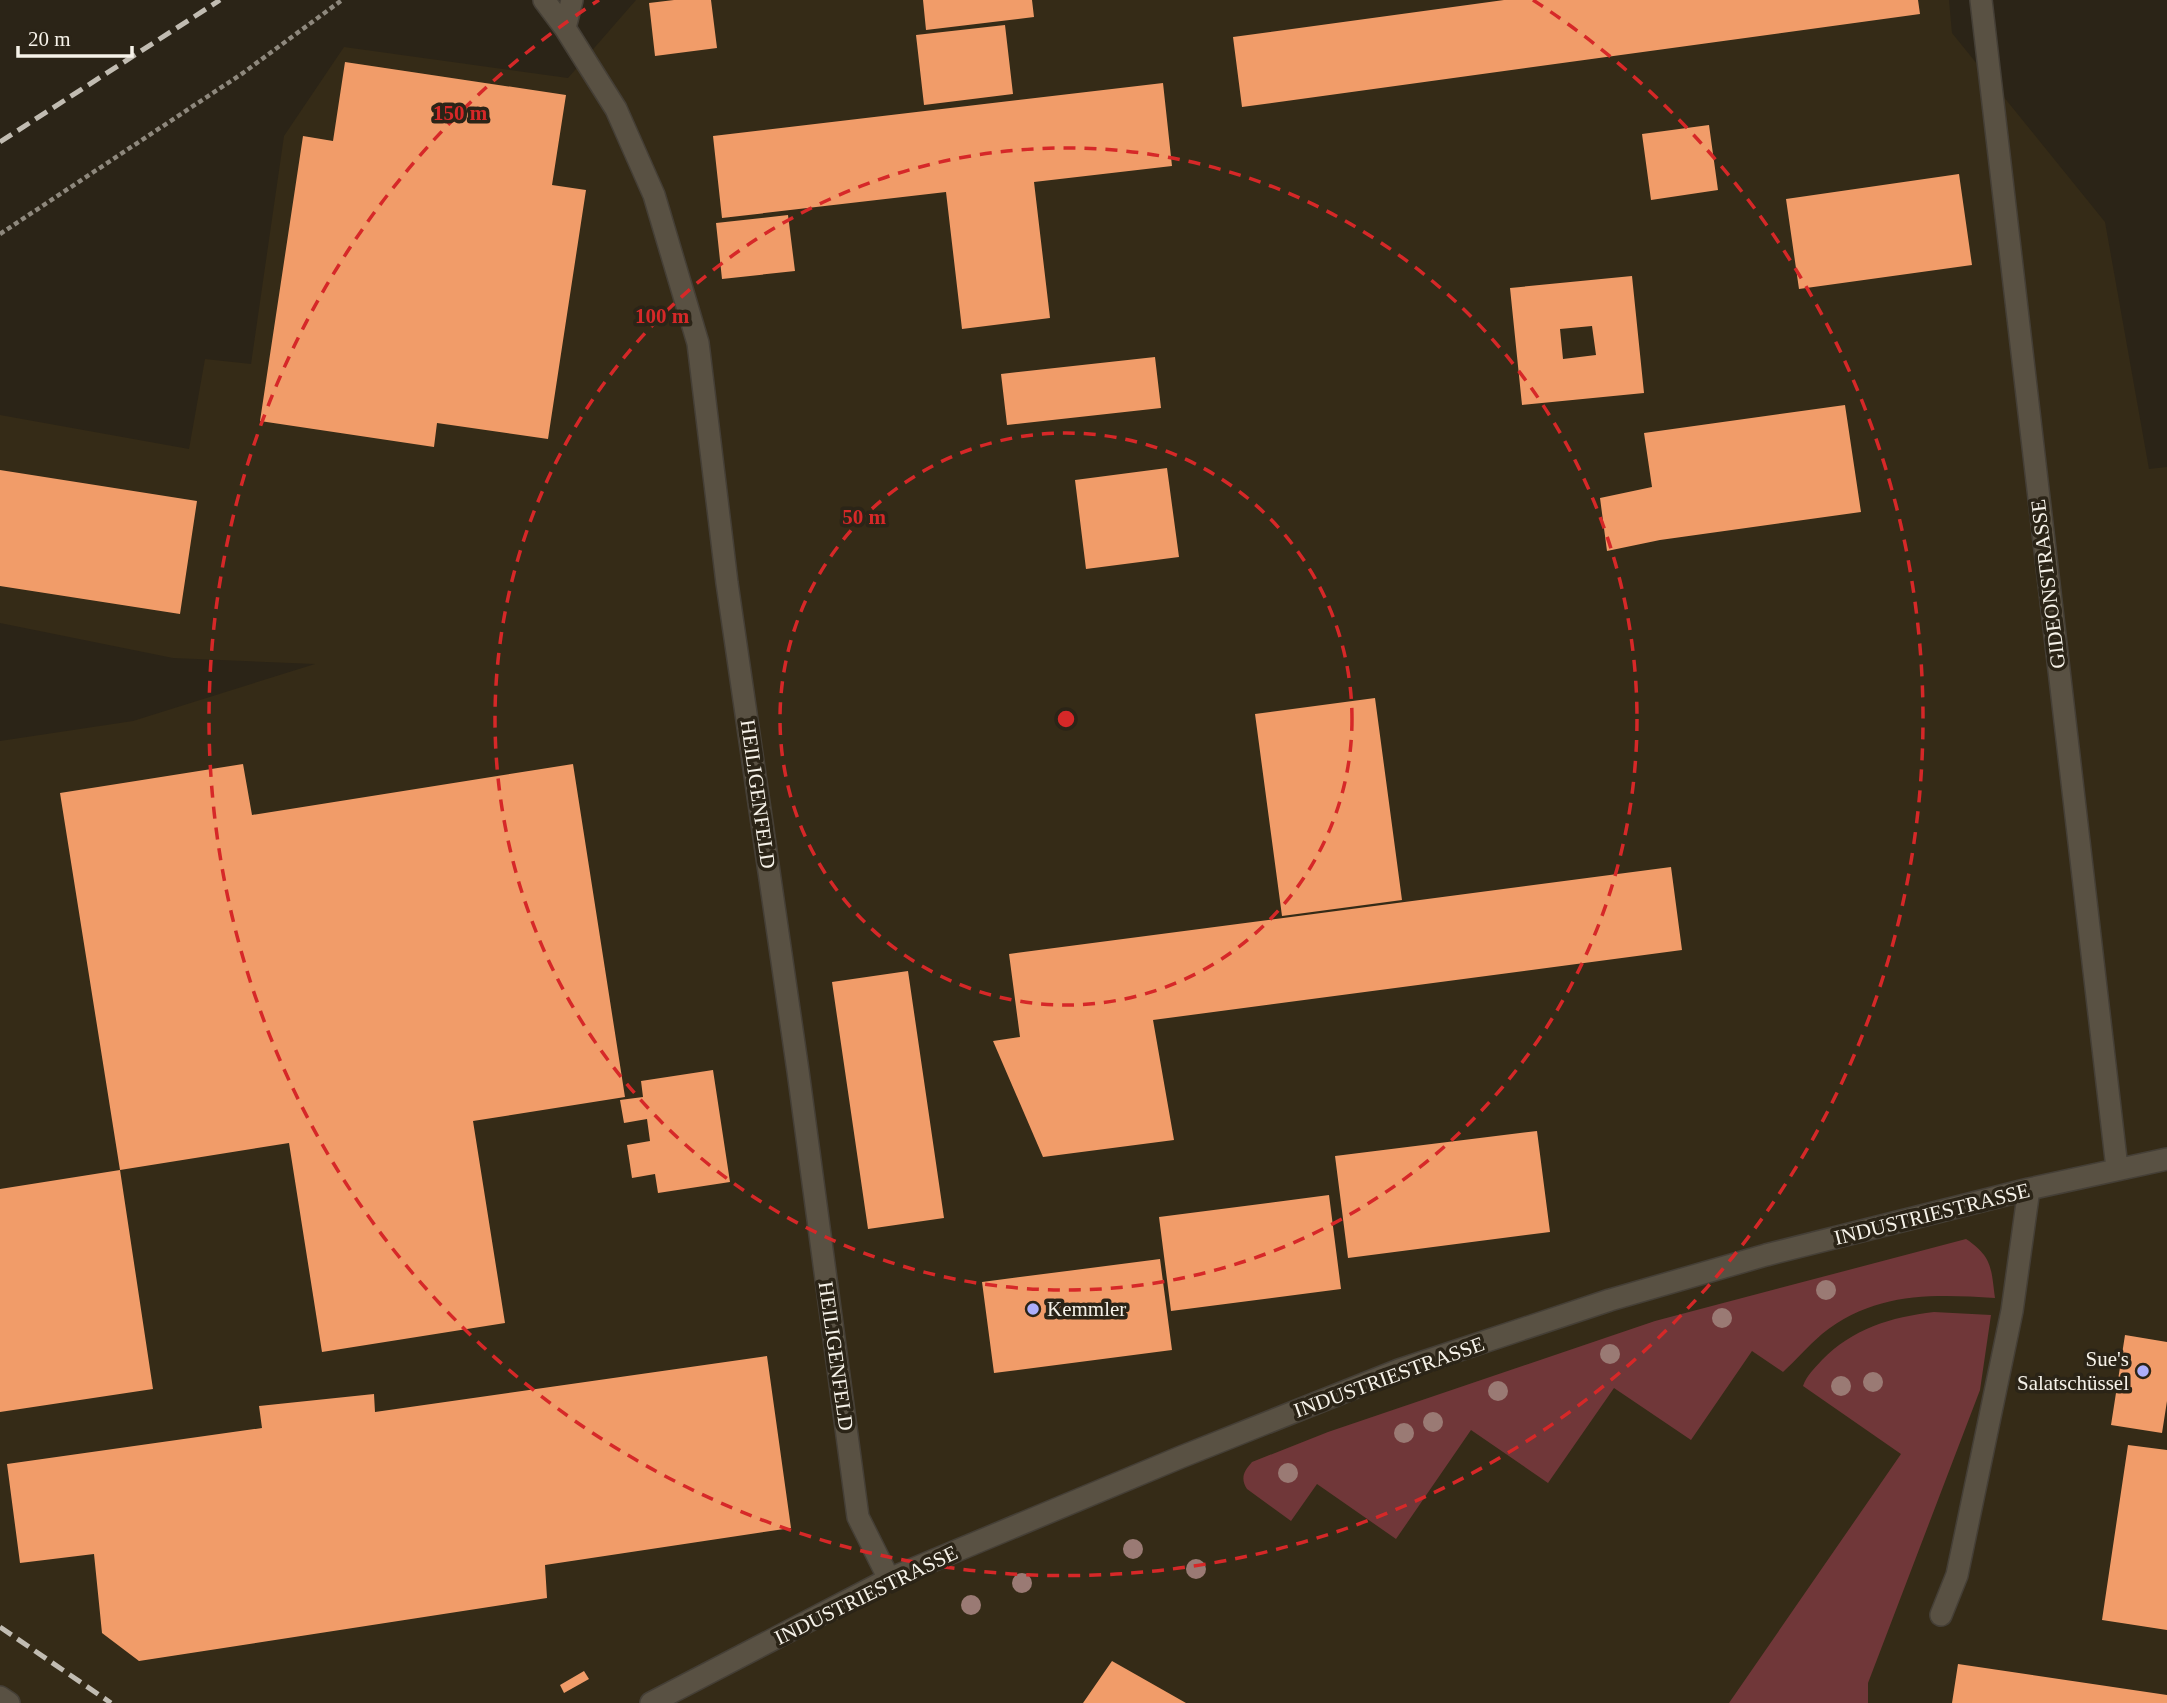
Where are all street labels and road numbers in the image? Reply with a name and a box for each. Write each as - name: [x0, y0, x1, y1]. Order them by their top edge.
- street label: GIDEONSTRASSE: [2026, 498, 2070, 670]
- street label: HEILIGENFELD: [736, 718, 780, 870]
- street label: INDUSTRIESTRASSE: [1832, 1178, 2032, 1250]
- street label: HEILIGENFELD: [814, 1280, 858, 1432]
- street label: INDUSTRIESTRASSE: [1291, 1331, 1487, 1423]
- street label: INDUSTRIESTRASSE: [771, 1540, 961, 1650]

